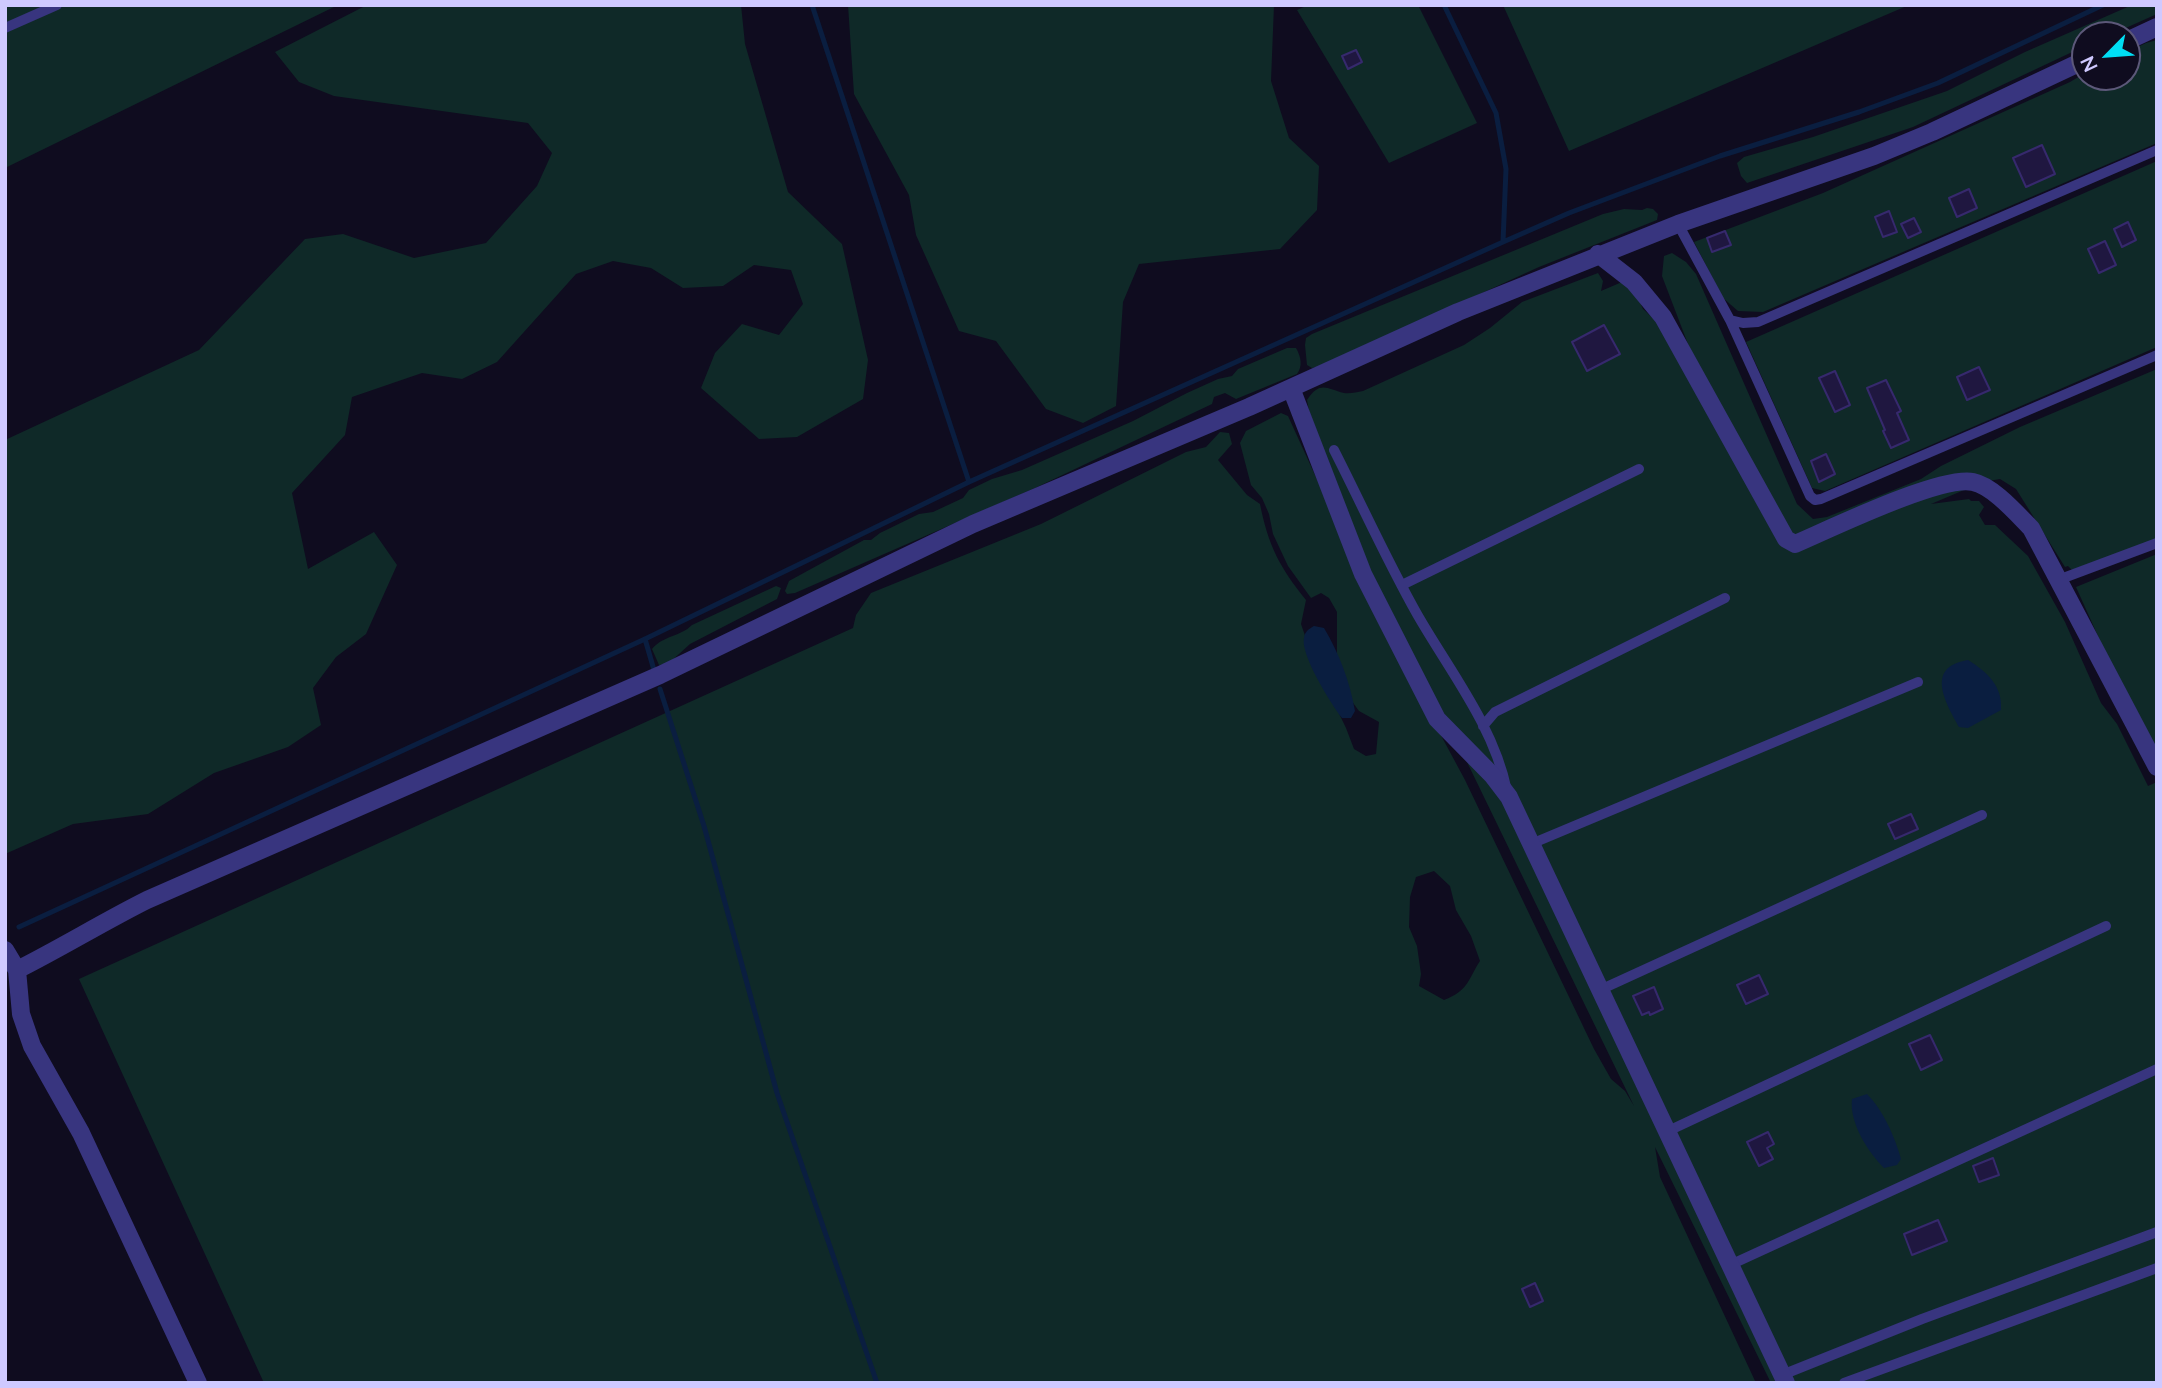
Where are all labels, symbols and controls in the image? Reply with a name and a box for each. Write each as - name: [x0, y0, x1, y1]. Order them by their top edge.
- north arrow: [2071, 21, 2141, 91]
- text: N: [2075, 53, 2102, 76]

